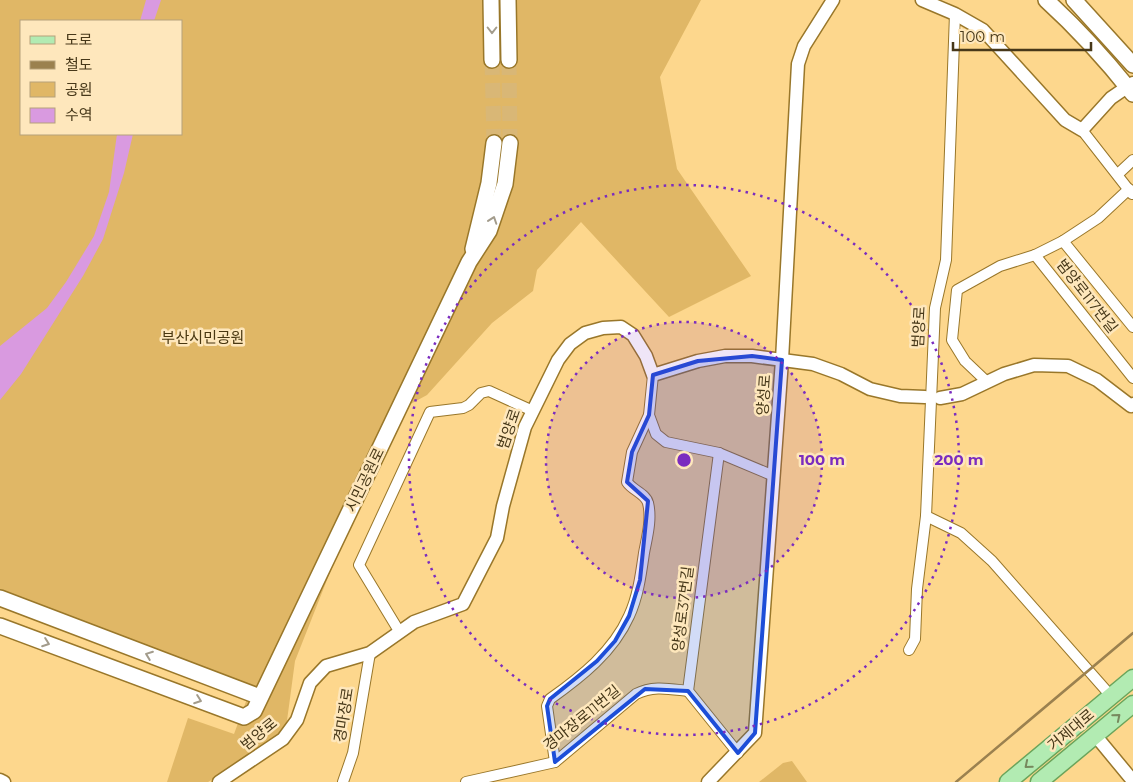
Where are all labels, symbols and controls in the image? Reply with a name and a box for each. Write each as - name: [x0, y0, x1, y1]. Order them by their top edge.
- legend: [20, 20, 182, 135]
- scale bar: [953, 20, 1090, 52]
- one-way arrow: [487, 26, 497, 34]
- text: 100 m: [960, 27, 1005, 46]
- text: 도로: [65, 30, 93, 49]
- text: 철도: [65, 55, 93, 74]
- text: 공원: [65, 80, 93, 99]
- text: 수역: [65, 105, 93, 124]
- one-way arrow: [487, 216, 497, 225]
- street label: 범양로117번길: [1053, 255, 1122, 336]
- street label: 범양로: [908, 306, 929, 348]
- park label: 부산시민공원: [162, 328, 244, 347]
- street label: 양성로: [753, 374, 774, 416]
- street label: 범양로: [493, 406, 524, 452]
- street label: 시민공원로: [341, 445, 388, 515]
- text: 100 m: [799, 450, 845, 469]
- text: 200 m: [934, 450, 984, 469]
- centre of rings: [675, 451, 693, 469]
- street label: 양성로37번길: [668, 565, 697, 653]
- one-way arrow: [41, 637, 49, 647]
- one-way arrow: [145, 651, 154, 661]
- street label: 경마장로11번길: [539, 681, 624, 754]
- street label: 경마장로: [330, 686, 357, 744]
- one-way arrow: [193, 694, 202, 704]
- street label: 거제대로: [1043, 705, 1098, 755]
- street label: 범양로: [237, 713, 281, 754]
- one-way arrow: [1111, 715, 1120, 723]
- one-way arrow: [1025, 760, 1034, 769]

